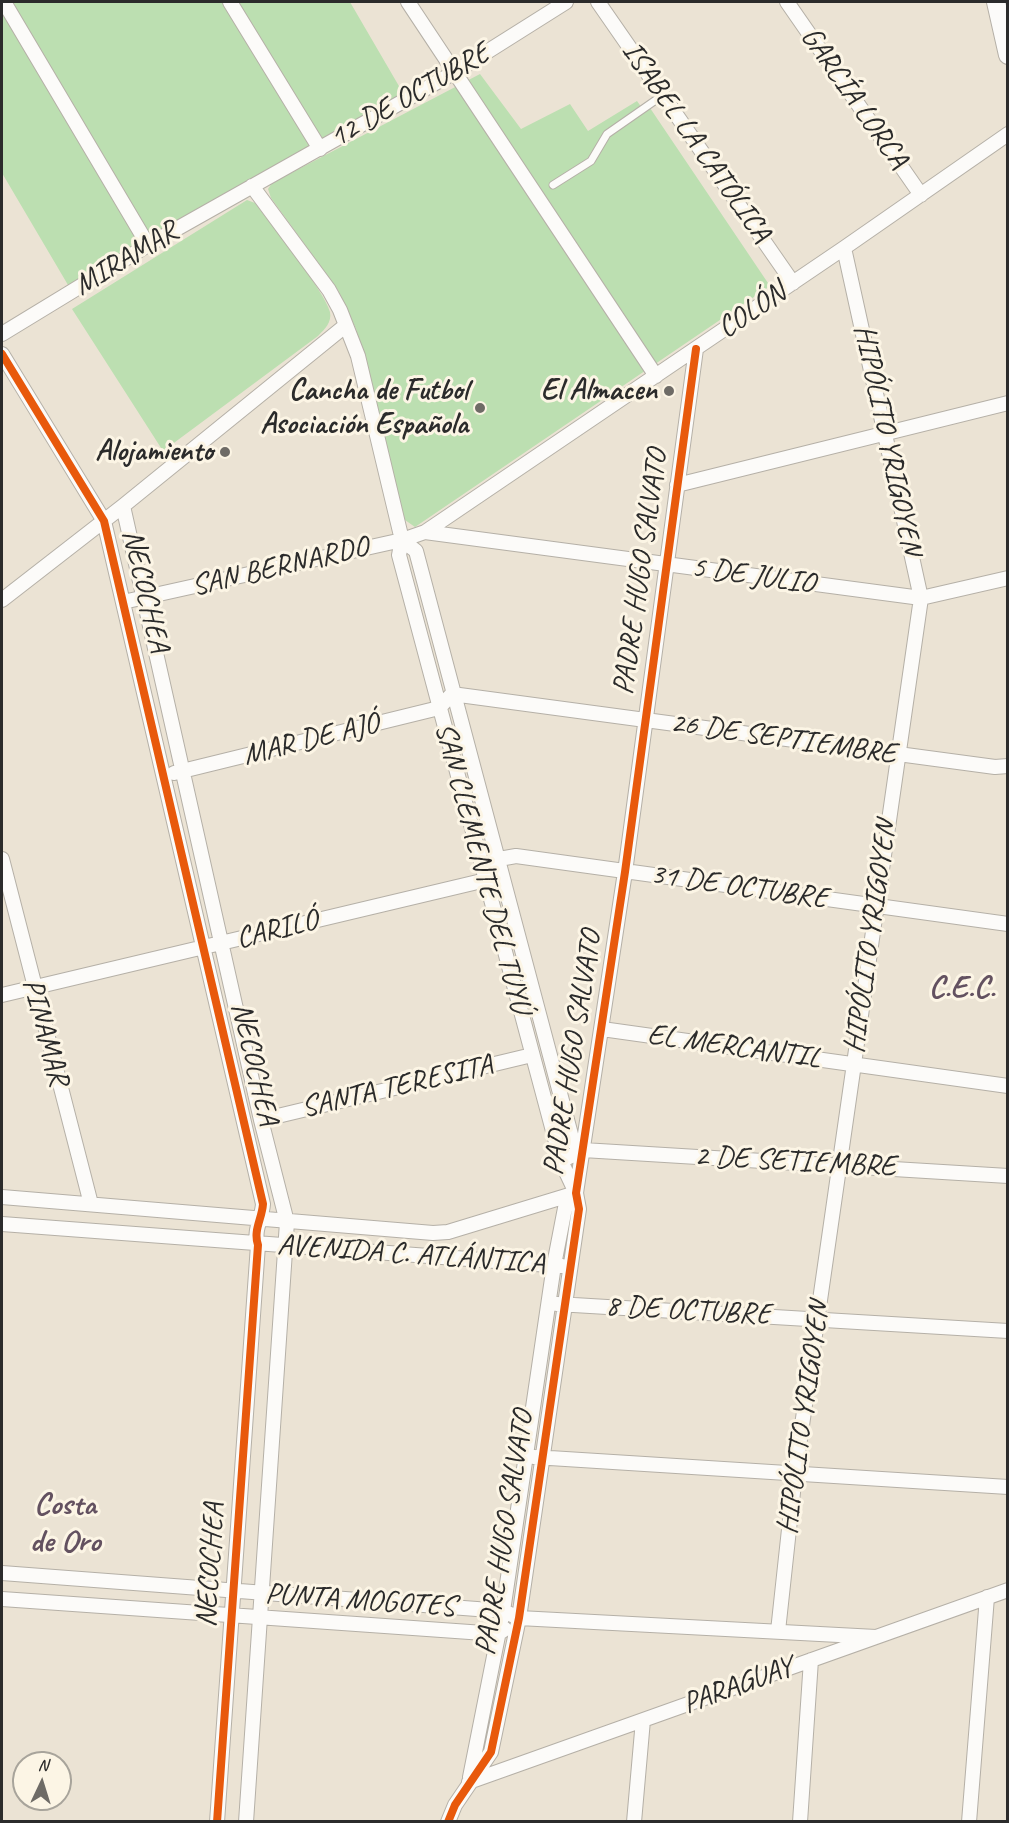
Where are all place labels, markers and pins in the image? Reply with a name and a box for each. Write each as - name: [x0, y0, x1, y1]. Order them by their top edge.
- place label: Cancha de Futbol Asociación Española: [260, 373, 468, 444]
- place label: El Almacen: [541, 373, 657, 409]
- marker: El Almacen: [662, 384, 676, 398]
- marker: Cancha de Futbol Asociación Española: [473, 401, 487, 415]
- place label: Alojamiento: [95, 434, 213, 470]
- marker: Alojamiento: [218, 445, 232, 459]

